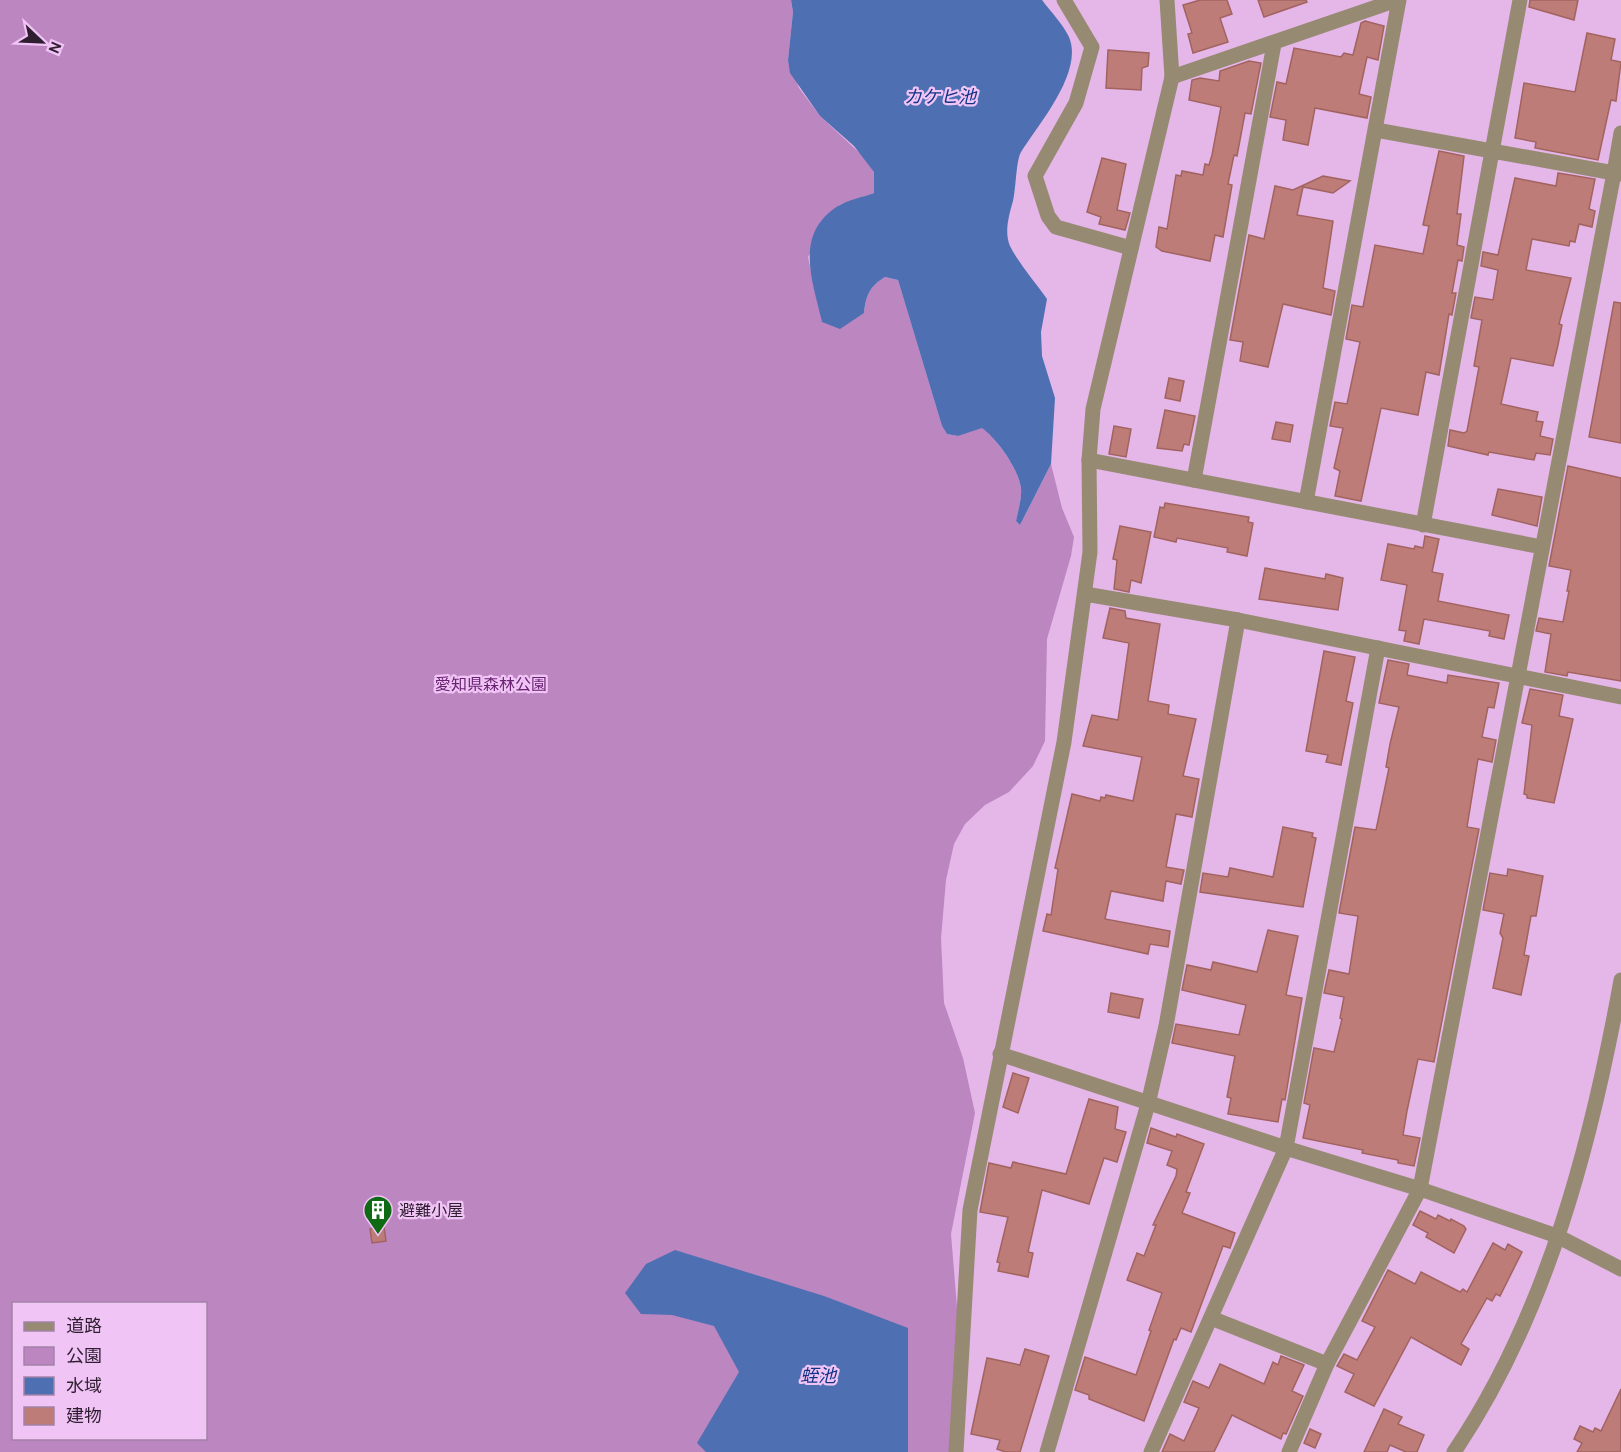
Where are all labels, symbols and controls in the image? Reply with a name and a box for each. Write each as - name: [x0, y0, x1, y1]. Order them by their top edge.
- north arrow: [12, 12, 72, 72]
- text: N: [44, 39, 66, 57]
- water label: カケヒ池: [904, 86, 978, 108]
- park label: 愛知県森林公園: [435, 675, 547, 694]
- building icon: 避難小屋: [362, 1194, 394, 1236]
- place label: 避難小屋: [399, 1201, 463, 1220]
- legend: [12, 1302, 207, 1440]
- text: 道路: [66, 1315, 102, 1337]
- text: 公園: [66, 1345, 102, 1367]
- water label: 蛭池: [800, 1365, 838, 1387]
- text: 水域: [66, 1375, 102, 1397]
- text: 建物: [66, 1405, 102, 1427]

